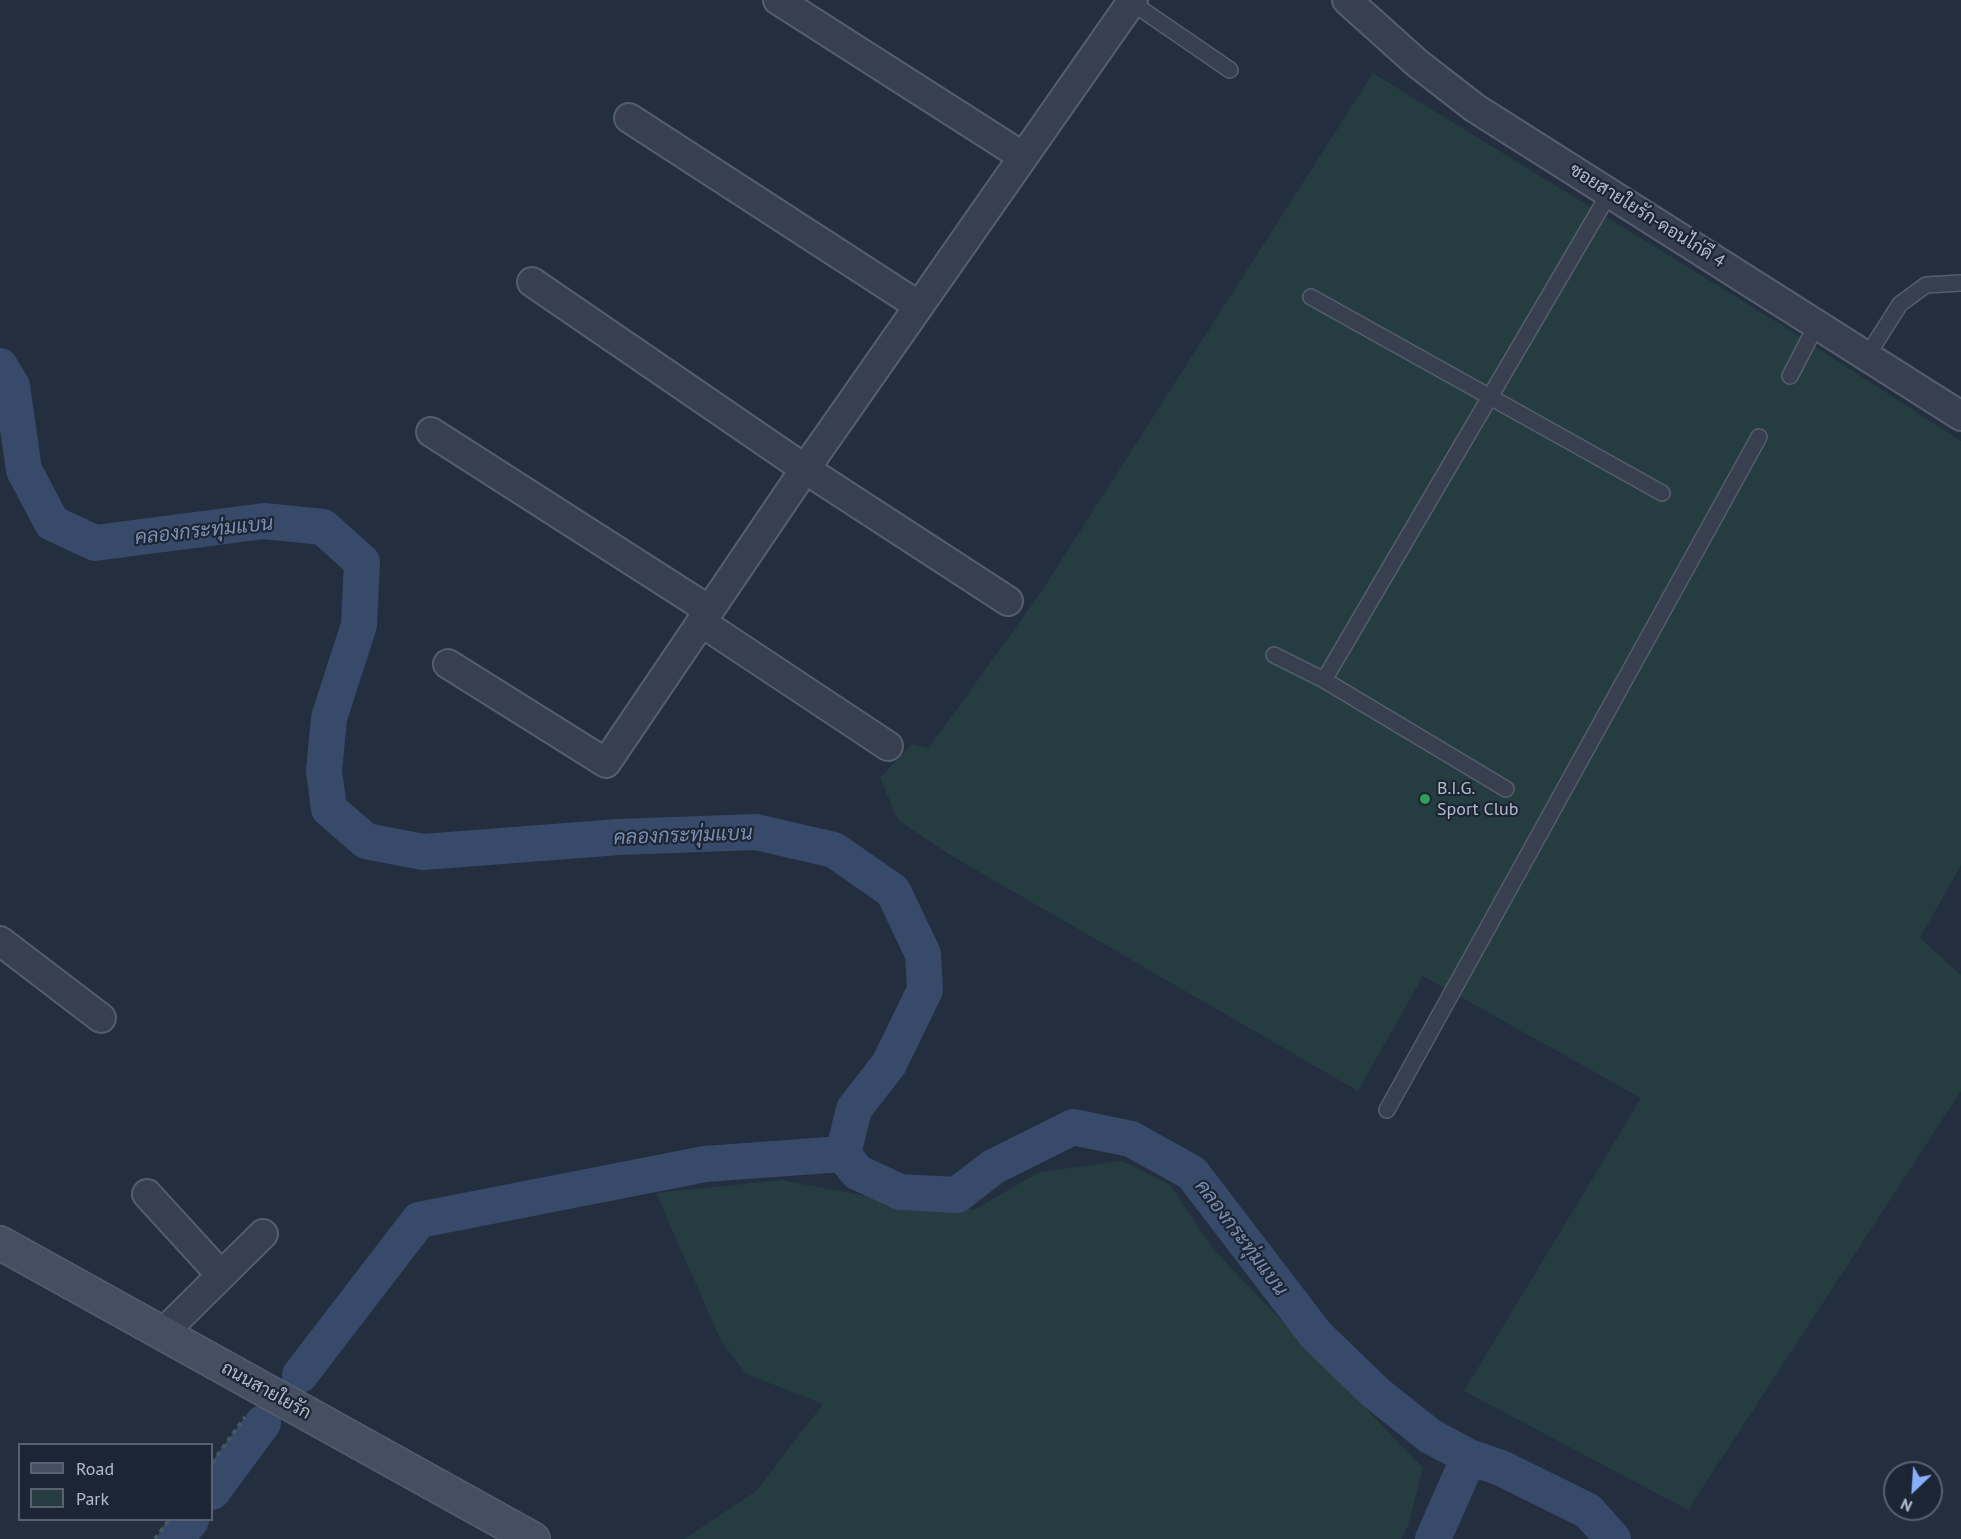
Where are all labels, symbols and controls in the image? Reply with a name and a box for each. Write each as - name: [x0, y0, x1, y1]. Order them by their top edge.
- street label: ซอยสายใยรัก-ดอนไก่ดี 4: [1565, 159, 1729, 273]
- water label: คลองกระทุ่มแบน: [134, 512, 274, 550]
- place label: B.I.G. Sport Club: [1437, 778, 1518, 820]
- marker: B.I.G. Sport Club: [1418, 792, 1432, 806]
- water label: คลองกระทุ่มแบน: [613, 822, 753, 850]
- water label: คลองกระทุ่มแบน: [1190, 1175, 1292, 1301]
- street label: ถนนสายใยรัก: [217, 1358, 315, 1424]
- legend: [18, 1443, 213, 1521]
- text: Road: [76, 1457, 114, 1480]
- north arrow: [1883, 1461, 1943, 1521]
- text: Park: [76, 1487, 109, 1510]
- text: N: [1897, 1494, 1915, 1517]

